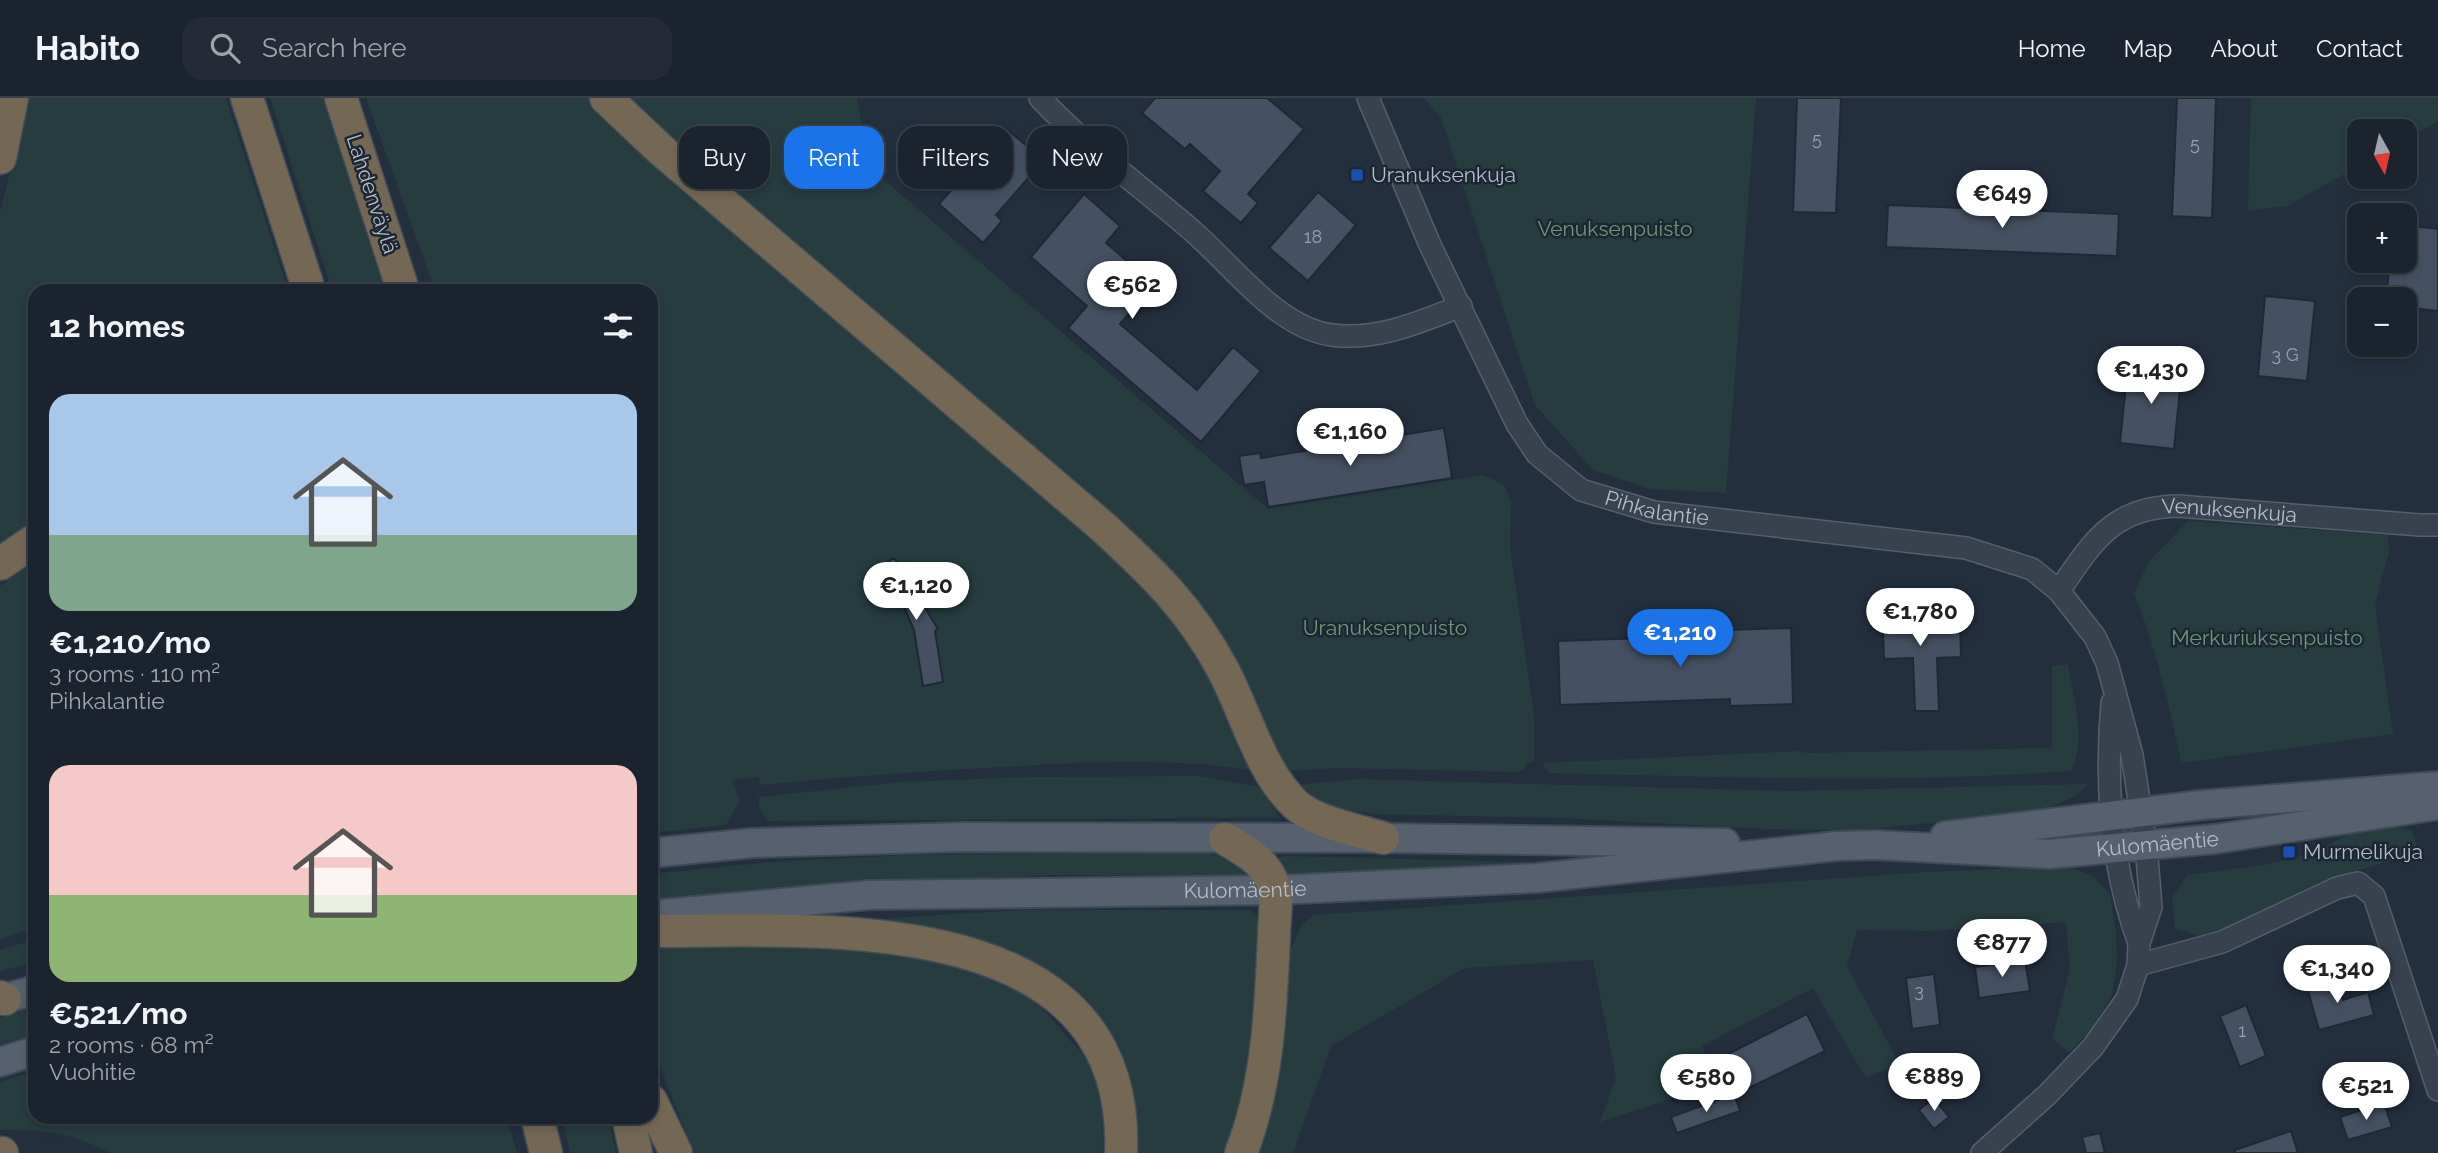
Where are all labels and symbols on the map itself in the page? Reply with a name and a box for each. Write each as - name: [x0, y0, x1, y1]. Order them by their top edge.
- north arrow: [2347, 119, 2417, 189]
- house number: 5: [1812, 128, 1822, 149]
- street label: Lahdenväylä: [341, 131, 404, 257]
- house number: 5: [2190, 133, 2200, 154]
- place label: Uranuksenkuja: [1371, 162, 1516, 187]
- marker: Uranuksenkuja: [1349, 167, 1365, 183]
- pin: €649: [1961, 170, 2043, 230]
- park label: Venuksenpuisto: [1537, 216, 1693, 241]
- house number: 18: [1304, 226, 1322, 247]
- pin: €562: [1091, 262, 1173, 321]
- house number: 3 G: [2271, 344, 2299, 365]
- pin: €1,430: [2094, 346, 2208, 406]
- pin: €1,160: [1293, 408, 1407, 468]
- street label: Pihkalantie: [1602, 485, 1710, 530]
- street label: Venuksenkuja: [2161, 493, 2298, 527]
- pin: €1,120: [859, 562, 973, 622]
- pin: €1,780: [1863, 588, 1977, 648]
- pin: €1,210: [1623, 610, 1737, 669]
- park label: Uranuksenpuisto: [1303, 615, 1467, 640]
- park label: Merkuriuksenpuisto: [2171, 625, 2363, 650]
- street label: Kulomäentie: [2095, 826, 2220, 862]
- place label: Murmelikuja: [2303, 839, 2423, 864]
- marker: Murmelikuja: [2281, 844, 2297, 860]
- street label: Kulomäentie: [1183, 876, 1307, 903]
- pin: €877: [1961, 920, 2043, 979]
- pin: €1,340: [2280, 946, 2394, 1005]
- house number: 3: [1914, 980, 1924, 1001]
- house number: 1: [2238, 1020, 2246, 1041]
- pin: €580: [1665, 1054, 1747, 1114]
- pin: €889: [1893, 1054, 1975, 1113]
- pin: €521: [2325, 1062, 2407, 1122]

